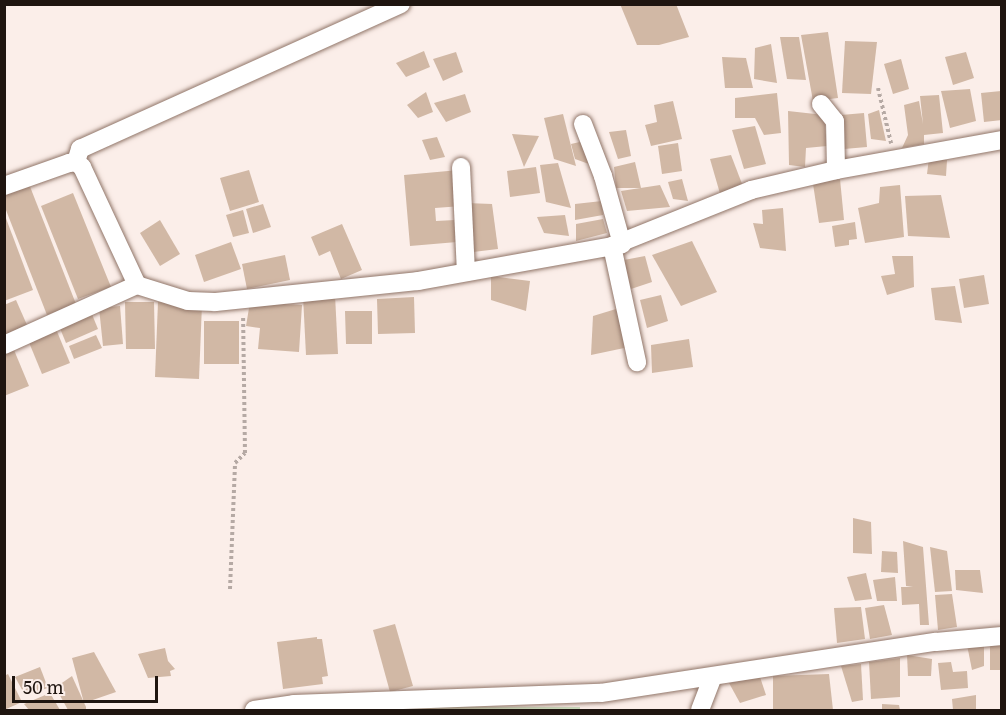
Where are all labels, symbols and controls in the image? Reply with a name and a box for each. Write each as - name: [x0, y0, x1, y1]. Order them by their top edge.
- scale bar: [15, 664, 160, 702]
- text: 50 m: [23, 673, 64, 700]

